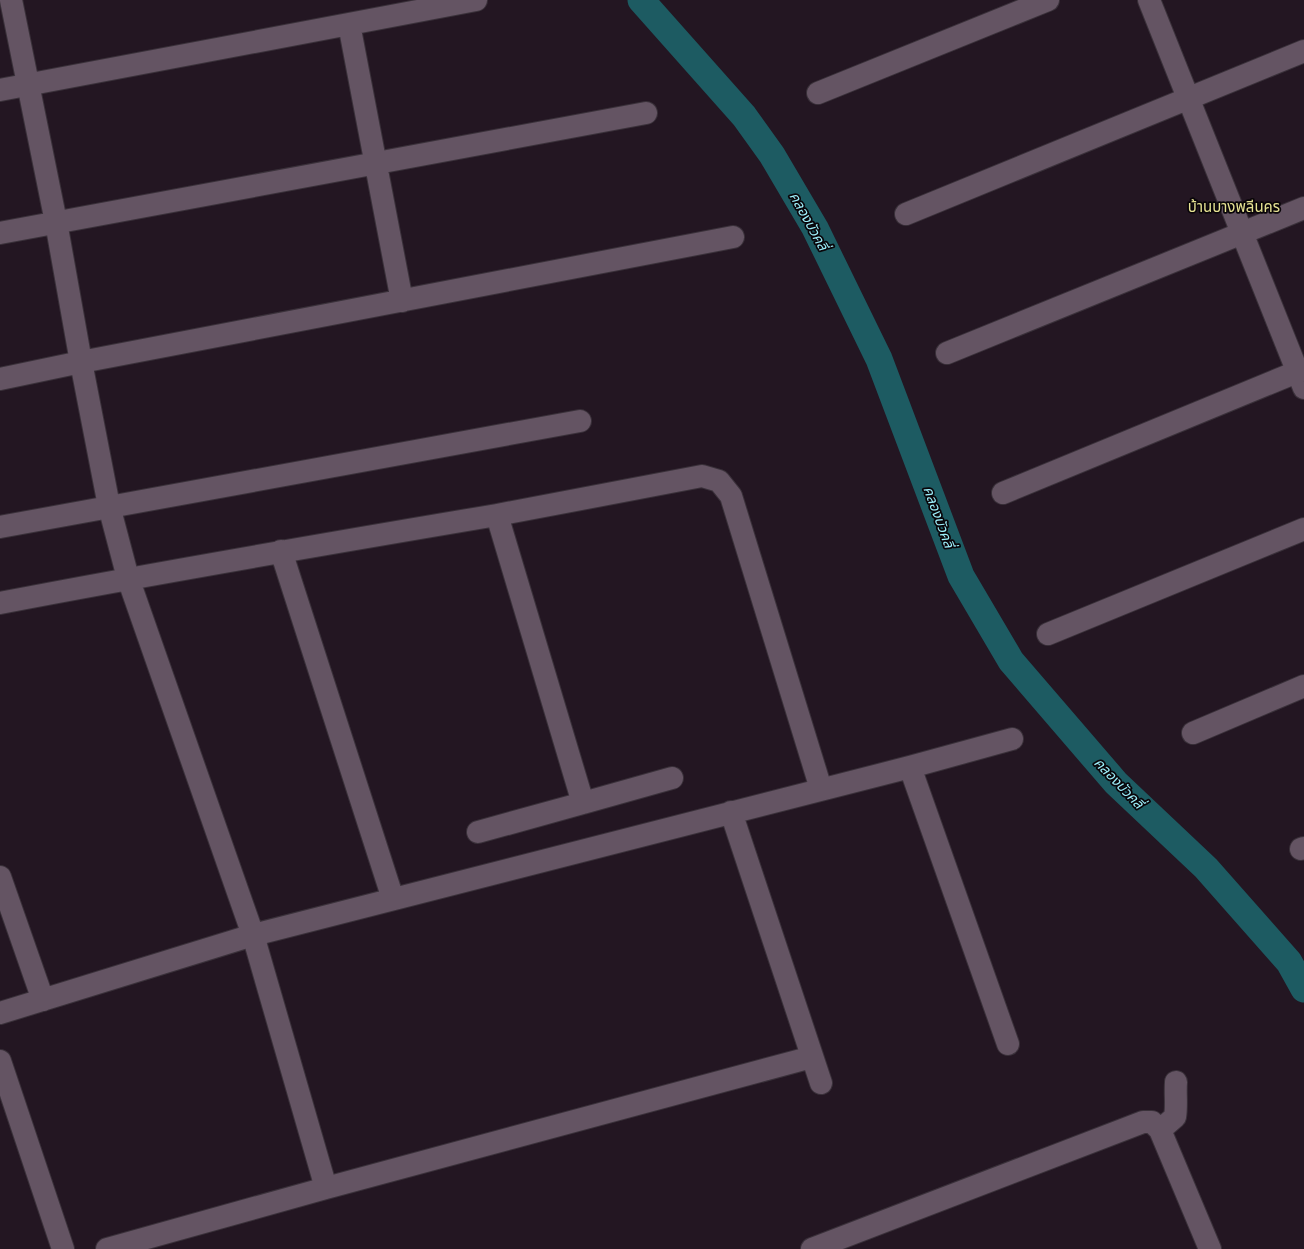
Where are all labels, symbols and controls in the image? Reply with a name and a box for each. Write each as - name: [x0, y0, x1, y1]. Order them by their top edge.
- water label: คลองบัวคลี่: [786, 188, 835, 255]
- district label: บ้านบางพลีนคร: [1188, 198, 1280, 215]
- water label: คลองบัวคลี่: [921, 483, 960, 553]
- water label: คลองบัวคลี่: [1091, 753, 1150, 814]

